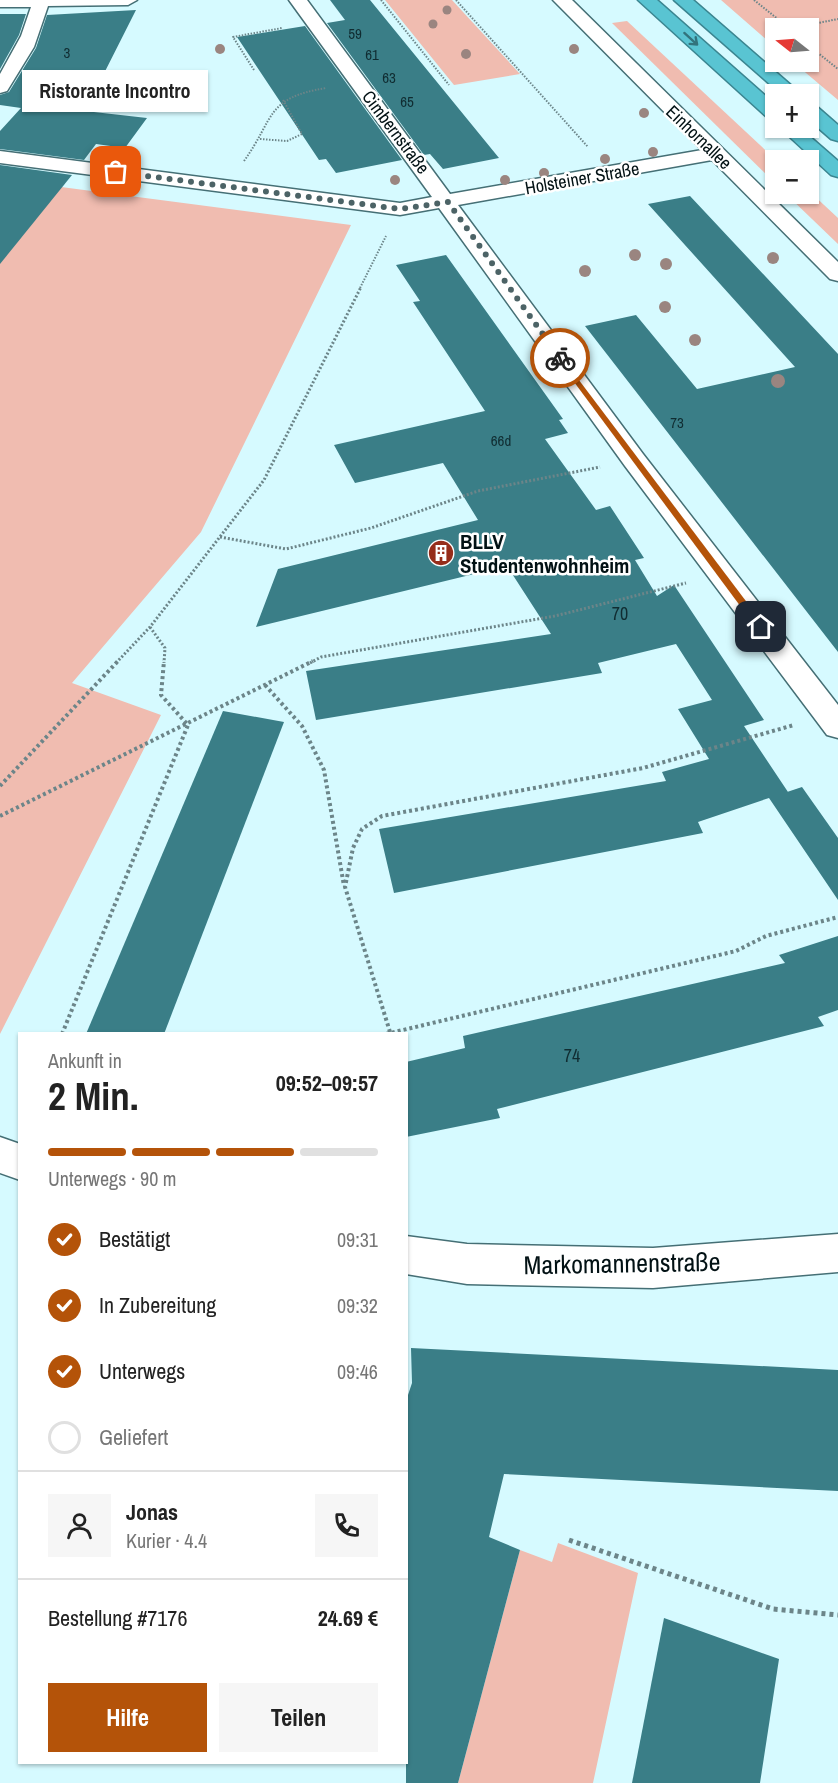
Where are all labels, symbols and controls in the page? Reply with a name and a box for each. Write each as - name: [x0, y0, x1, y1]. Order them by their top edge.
- north arrow: [765, 18, 819, 72]
- map controls: [765, 18, 819, 204]
- house number: 59: [348, 23, 362, 44]
- one-way arrow: [683, 32, 698, 46]
- house number: 3: [64, 42, 71, 63]
- house number: 61: [365, 44, 379, 65]
- house number: 63: [382, 67, 396, 88]
- callout: Ristorante Incontro: [23, 70, 209, 112]
- text: Ristorante Incontro: [39, 77, 191, 104]
- button: +: [765, 84, 819, 138]
- street label: Cimbernstraße: [356, 85, 436, 179]
- house number: 65: [400, 91, 414, 112]
- street label: Einhornallee: [661, 99, 737, 175]
- pin: [90, 146, 141, 197]
- button: −: [765, 150, 819, 204]
- icon: bag: [99, 155, 132, 188]
- street label: Holsteiner Straße: [523, 156, 641, 200]
- courier: [530, 328, 590, 388]
- icon: bike: [544, 342, 577, 375]
- house number: 73: [670, 412, 684, 433]
- house number: 66d: [491, 430, 511, 451]
- place label: BLLV Studentenwohnheim: [460, 527, 629, 580]
- building icon: BLLV Studentenwohnheim: [426, 538, 456, 568]
- house number: 70: [612, 601, 628, 626]
- pin: [735, 601, 786, 652]
- icon: home: [744, 610, 777, 643]
- house number: 74: [564, 1043, 580, 1068]
- text: Ankunft in: [48, 1047, 122, 1074]
- text: 09:52–09:57: [276, 1068, 378, 1098]
- text: 2 Min.: [48, 1070, 139, 1122]
- text: Unterwegs · 90 m: [48, 1165, 177, 1192]
- icon: check: [48, 1223, 81, 1256]
- text: Bestätigt: [99, 1224, 170, 1254]
- text: 09:31: [337, 1226, 378, 1253]
- street label: Markomannenstraße: [523, 1244, 721, 1282]
- icon: check: [48, 1289, 81, 1322]
- text: In Zubereitung: [99, 1290, 216, 1320]
- text: 09:32: [337, 1292, 378, 1319]
- icon: check: [48, 1355, 81, 1388]
- text: Unterwegs: [99, 1356, 185, 1386]
- text: 09:46: [337, 1358, 378, 1385]
- text: Geliefert: [99, 1422, 168, 1452]
- button: person: [48, 1494, 111, 1557]
- button: phone: [315, 1494, 378, 1557]
- text: Jonas: [126, 1497, 178, 1527]
- text: Kurier · 4.4: [126, 1527, 207, 1554]
- text: Bestellung #7176: [48, 1603, 187, 1633]
- text: 24.69 €: [318, 1603, 378, 1633]
- button: Hilfe: [48, 1683, 207, 1752]
- button: Teilen: [219, 1683, 378, 1752]

